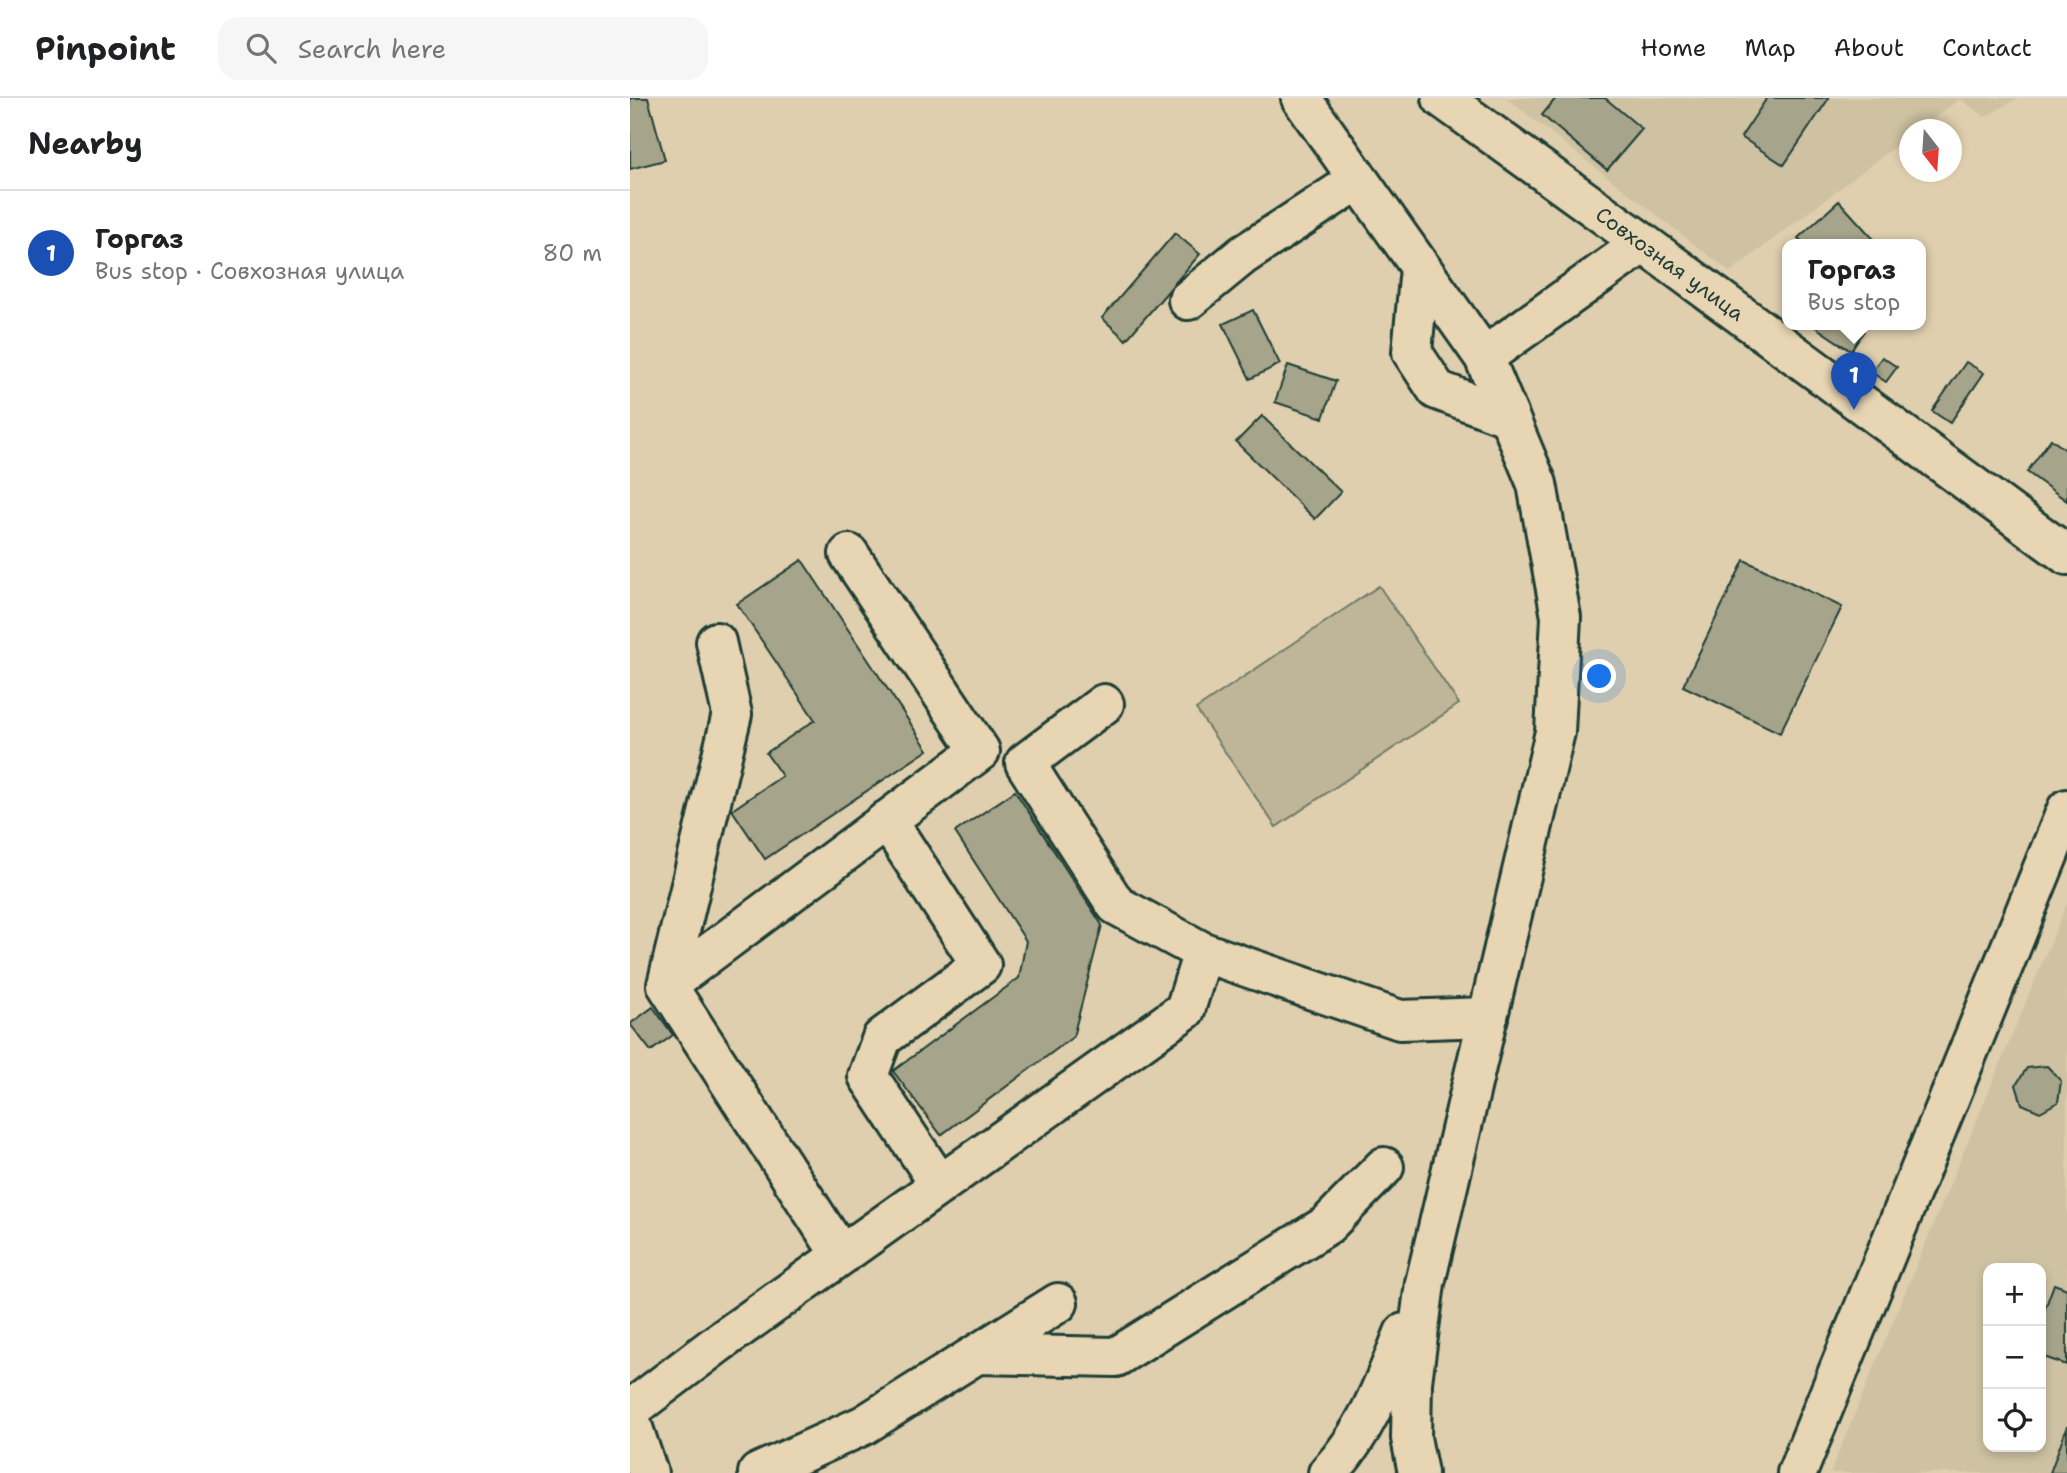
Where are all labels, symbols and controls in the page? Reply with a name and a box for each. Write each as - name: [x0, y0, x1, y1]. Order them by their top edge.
- search box: [218, 17, 708, 80]
- text: Pinpoint: [35, 26, 176, 71]
- icon: search: [242, 29, 280, 67]
- text: Search here: [298, 31, 446, 66]
- text: Home: [1640, 32, 1706, 64]
- text: Map: [1744, 32, 1796, 64]
- text: About: [1834, 32, 1904, 64]
- text: Contact: [1942, 32, 2032, 64]
- north arrow: [1899, 119, 1962, 182]
- text: Nearby: [28, 123, 143, 164]
- street label: Совхозная улица: [1590, 201, 1750, 327]
- text: Горгаз: [95, 221, 183, 256]
- text: 1: [46, 238, 56, 268]
- text: 80 m: [543, 238, 602, 268]
- popup: [1782, 239, 1926, 330]
- text: Горгаз: [1808, 252, 1896, 287]
- text: Bus stop · Совхозная улица: [95, 256, 404, 286]
- text: Bus stop: [1808, 287, 1900, 317]
- pin: 1: [1831, 352, 1877, 410]
- your location: [1582, 659, 1616, 693]
- map controls: [1983, 1263, 2046, 1452]
- button: +: [1983, 1263, 2046, 1326]
- button: −: [1983, 1326, 2046, 1389]
- button: locate: [1983, 1389, 2046, 1452]

